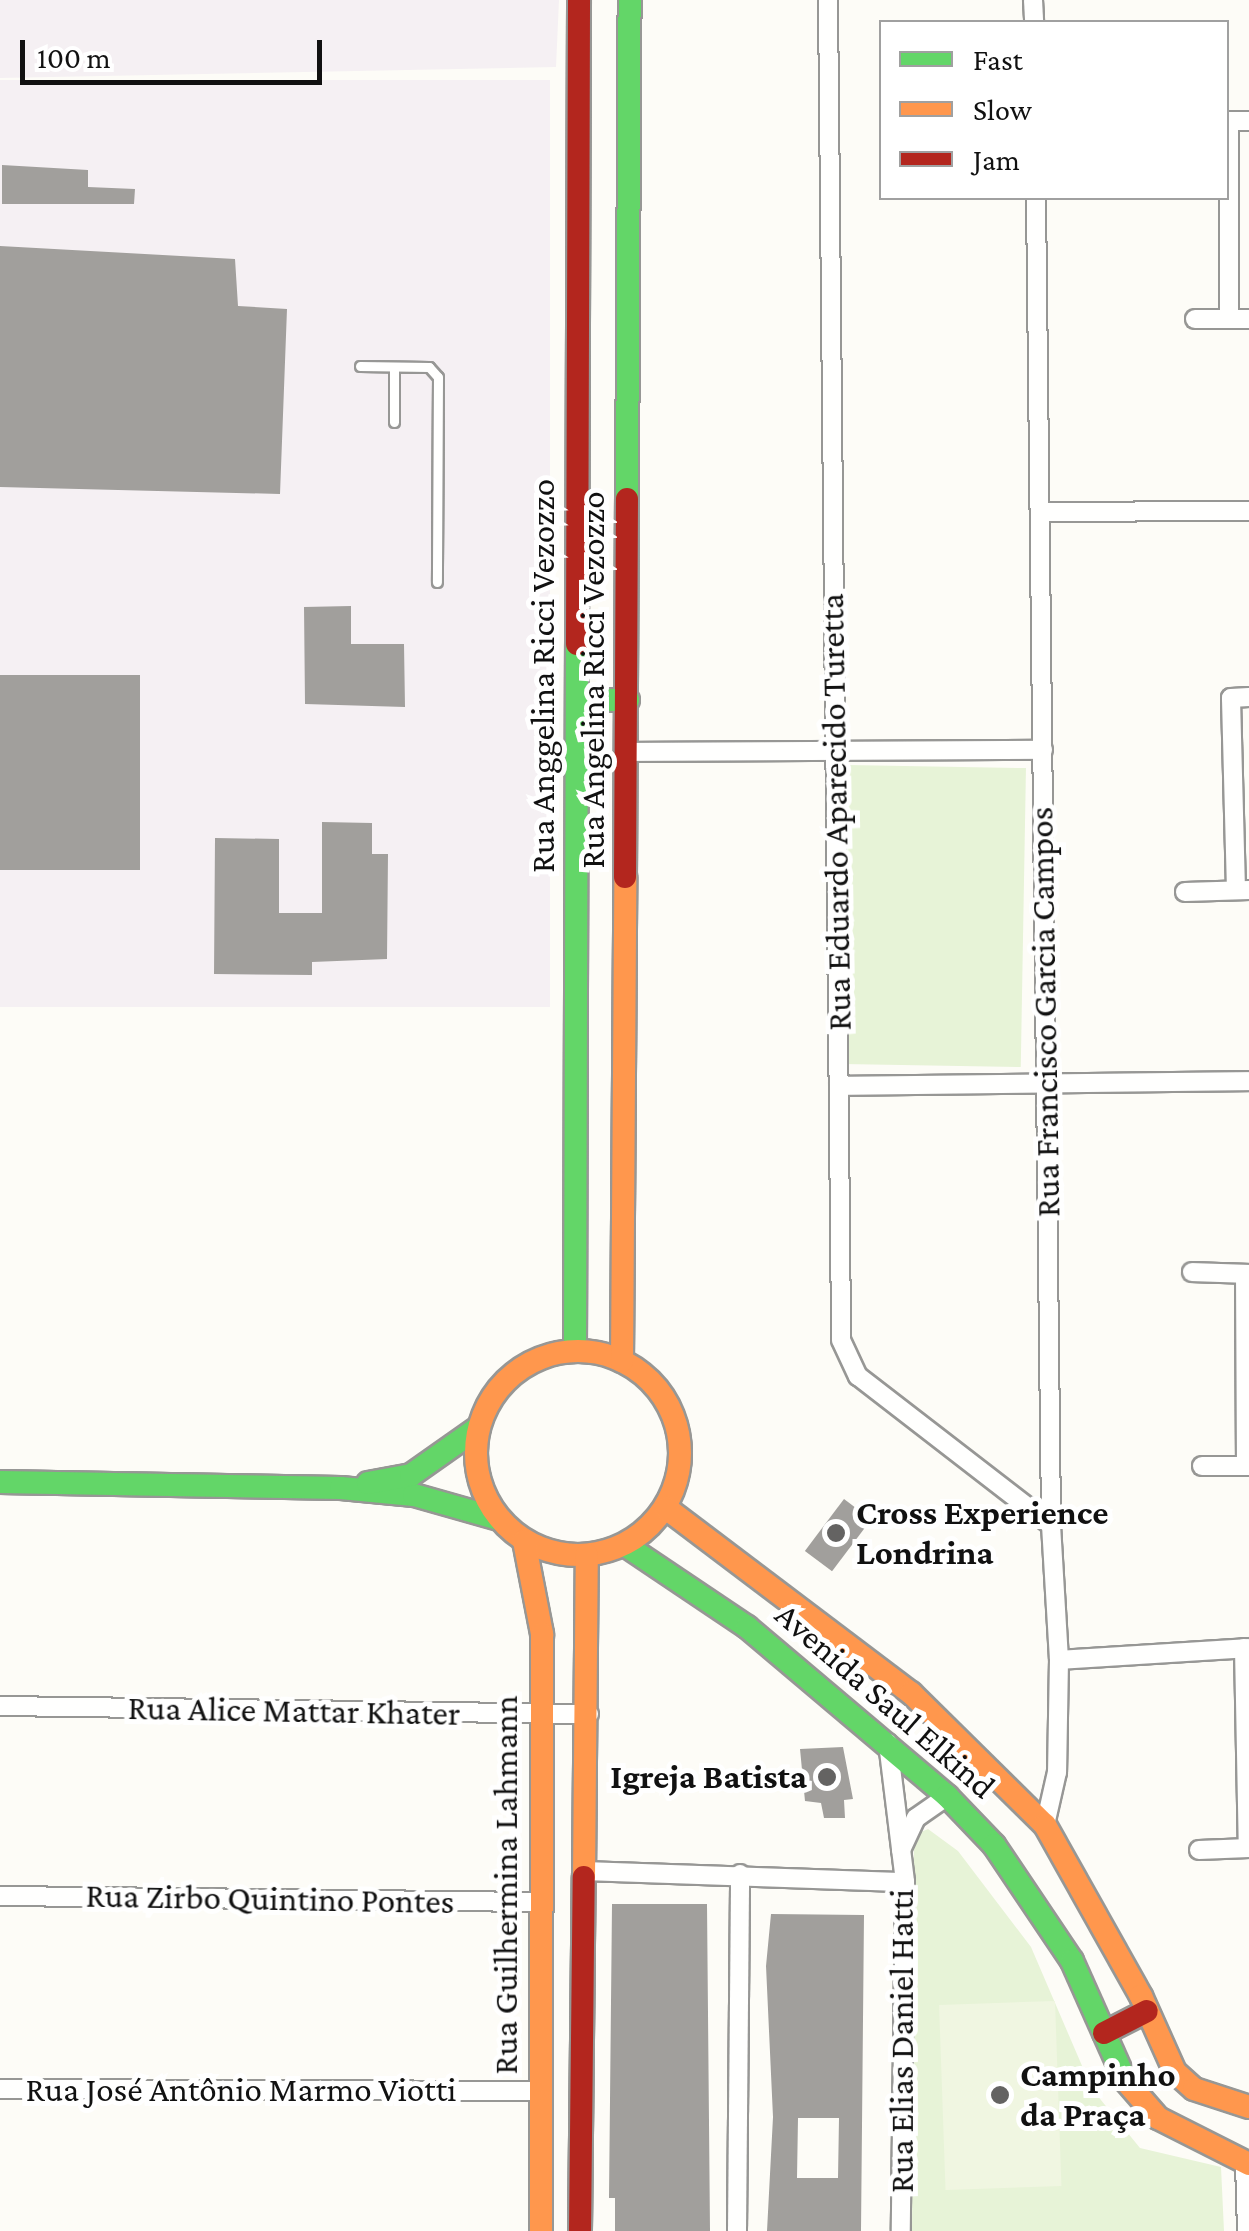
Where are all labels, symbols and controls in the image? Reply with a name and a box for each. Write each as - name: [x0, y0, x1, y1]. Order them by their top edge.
- scale bar: [25, 20, 328, 82]
- legend: [879, 20, 1229, 200]
- text: 100 m: [37, 41, 111, 74]
- text: Fast: [973, 43, 1023, 76]
- text: Slow: [973, 93, 1032, 126]
- text: Jam: [973, 143, 1020, 176]
- street label: Rua Anggelina Ricci Vezozzo: [522, 479, 564, 873]
- street label: Rua Angelina Ricci Vezozzo: [572, 491, 614, 869]
- street label: Rua Eduardo Aparecido Turetta: [811, 593, 861, 1031]
- street label: Rua Francisco Garcia Campos: [1020, 806, 1070, 1218]
- place label: Cross Experience Londrina: [856, 1492, 1109, 1574]
- marker: Cross Experience Londrina: [825, 1522, 847, 1544]
- street label: Avenida Saul Elkind: [766, 1594, 1004, 1808]
- street label: Rua Alice Mattar Khater: [127, 1687, 461, 1735]
- street label: Rua Guilhermina Lahmann: [485, 1695, 527, 2075]
- place label: Igreja Batista: [610, 1756, 807, 1798]
- marker: Igreja Batista: [816, 1766, 838, 1788]
- street label: Rua Zirbo Quintino Pontes: [85, 1875, 455, 1923]
- street label: Rua Elias Daniel Hatti: [881, 1889, 923, 2193]
- place label: Campinho da Praça: [1020, 2054, 1176, 2136]
- street label: Rua José Antônio Marmo Viotti: [25, 2069, 457, 2111]
- marker: Campinho da Praça: [989, 2084, 1011, 2106]

